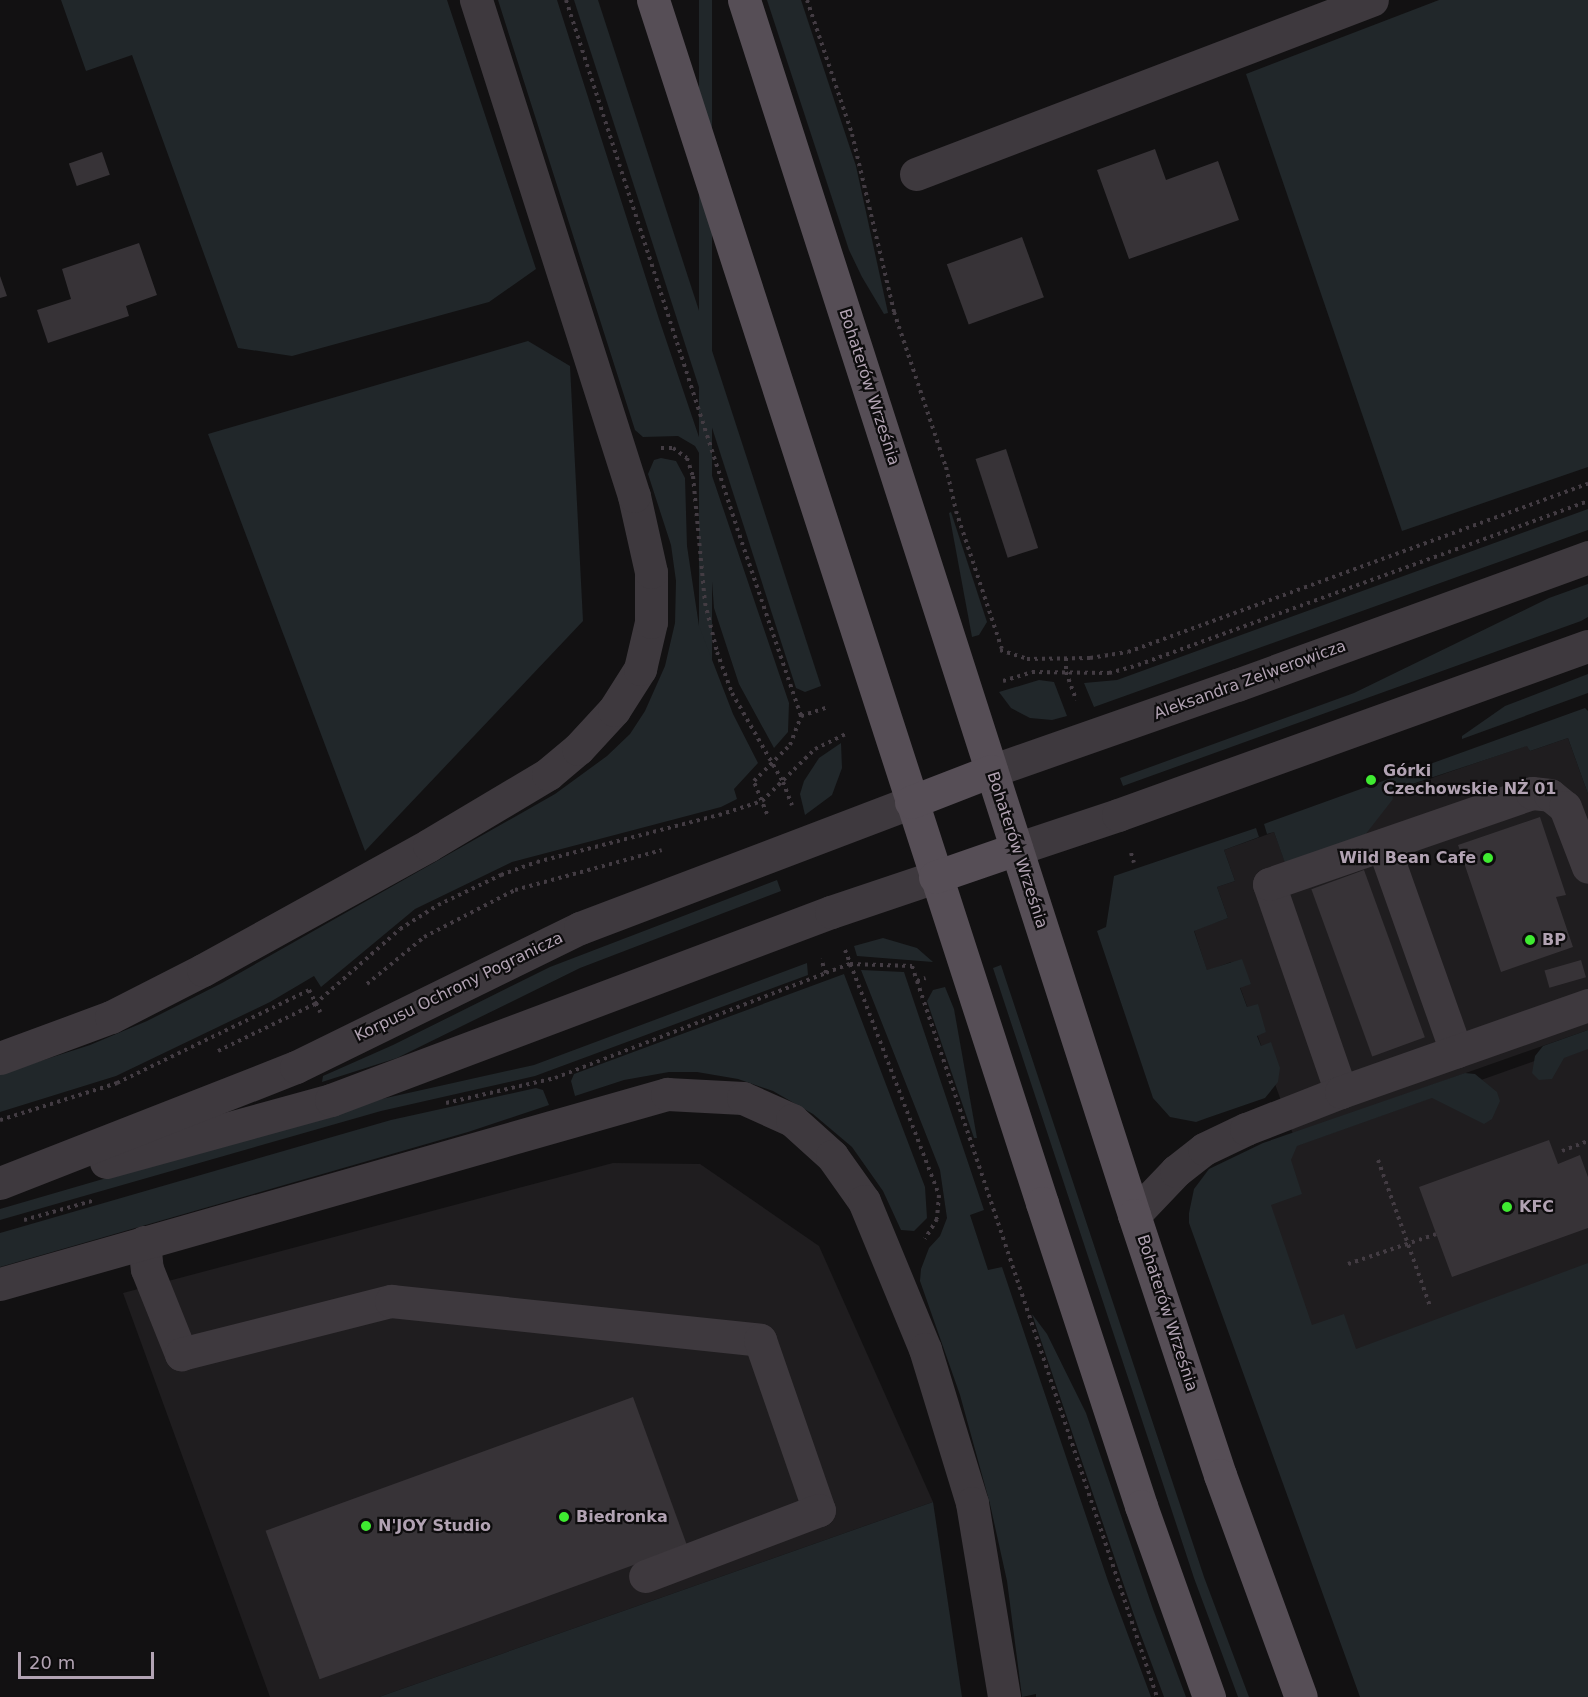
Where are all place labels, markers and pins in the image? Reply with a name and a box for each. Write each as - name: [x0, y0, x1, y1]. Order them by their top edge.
- place label: Górki Czechowskie NŻ 01: [1383, 761, 1556, 799]
- marker: Górki Czechowskie NŻ 01: [1364, 773, 1378, 787]
- place label: Wild Bean Cafe: [1339, 848, 1476, 868]
- marker: Wild Bean Cafe: [1481, 851, 1495, 865]
- place label: BP: [1542, 930, 1566, 950]
- marker: BP: [1523, 933, 1537, 947]
- place label: KFC: [1519, 1197, 1554, 1217]
- marker: KFC: [1500, 1200, 1514, 1214]
- place label: Biedronka: [576, 1507, 668, 1527]
- marker: Biedronka: [557, 1510, 571, 1524]
- place label: N'JOY Studio: [378, 1516, 491, 1536]
- marker: N'JOY Studio: [359, 1519, 373, 1533]

